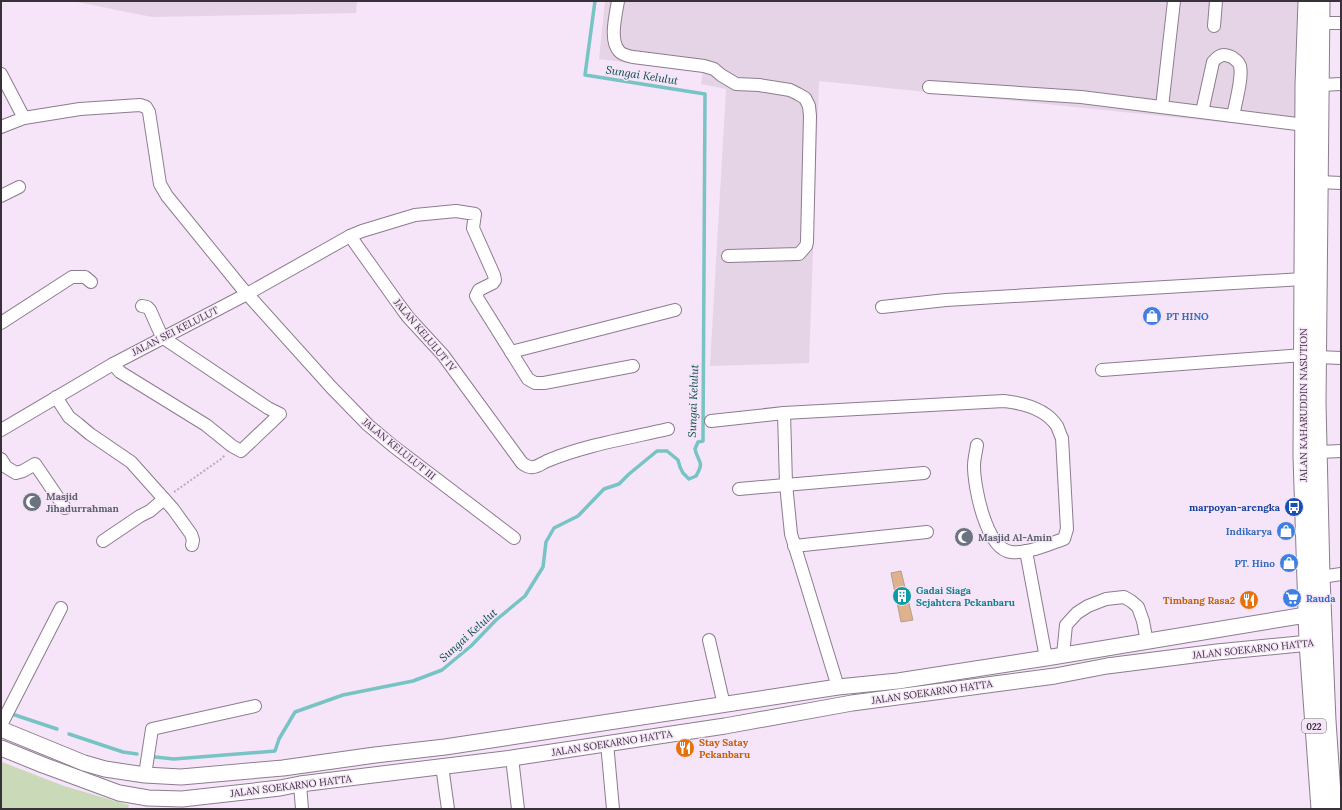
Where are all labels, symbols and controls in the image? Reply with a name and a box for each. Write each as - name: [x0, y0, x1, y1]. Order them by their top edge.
- water label: Sungai Kelulut: [605, 62, 679, 88]
- street label: JALAN KELULUT IV: [390, 295, 459, 374]
- street label: JALAN SEI KELULUT: [128, 303, 221, 359]
- shop icon: PT HINO: [1141, 305, 1163, 327]
- place label: PT HINO: [1166, 310, 1209, 323]
- street label: JALAN KAHARUDDIN NASUTION: [1297, 328, 1310, 483]
- water label: Sungai Kelulut: [685, 364, 701, 438]
- street label: JALAN KELULUT III: [359, 415, 438, 483]
- place label: Masjid Jihadurrahman: [46, 490, 120, 515]
- mosque icon: Masjid Jihadurrahman: [21, 491, 43, 513]
- bus stop icon: marpoyan-arengka: [1283, 496, 1305, 518]
- place label: marpoyan-arengka: [1189, 501, 1281, 514]
- shop icon: Indikarya: [1275, 520, 1297, 542]
- place label: Indikarya: [1226, 525, 1273, 538]
- mosque icon: Masjid Al-Amin: [953, 526, 975, 548]
- place label: Masjid Al-Amin: [978, 531, 1053, 544]
- shop icon: PT. Hino: [1278, 552, 1300, 574]
- place label: PT. Hino: [1234, 557, 1275, 570]
- place label: Gadai Siaga Sejahtera Pekanbaru: [916, 584, 1015, 609]
- building icon: Gadai Siaga Sejahtera Pekanbaru: [891, 585, 913, 607]
- supermarket icon: Rauda: [1281, 587, 1303, 609]
- restaurant icon: Timbang Rasa2: [1238, 589, 1260, 611]
- place label: Rauda: [1306, 592, 1336, 605]
- place label: Timbang Rasa2: [1163, 594, 1235, 607]
- water label: Sungai Kelulut: [436, 605, 500, 665]
- street label: JALAN SOEKARNO HATTA: [1191, 636, 1315, 662]
- street label: JALAN SOEKARNO HATTA: [870, 677, 994, 707]
- road number: 022: [1302, 719, 1326, 733]
- street label: JALAN SOEKARNO HATTA: [550, 727, 674, 759]
- place label: Stay Satay Pekanbaru: [699, 736, 750, 761]
- restaurant icon: Stay Satay Pekanbaru: [674, 737, 696, 759]
- street label: JALAN SOEKARNO HATTA: [229, 772, 353, 800]

